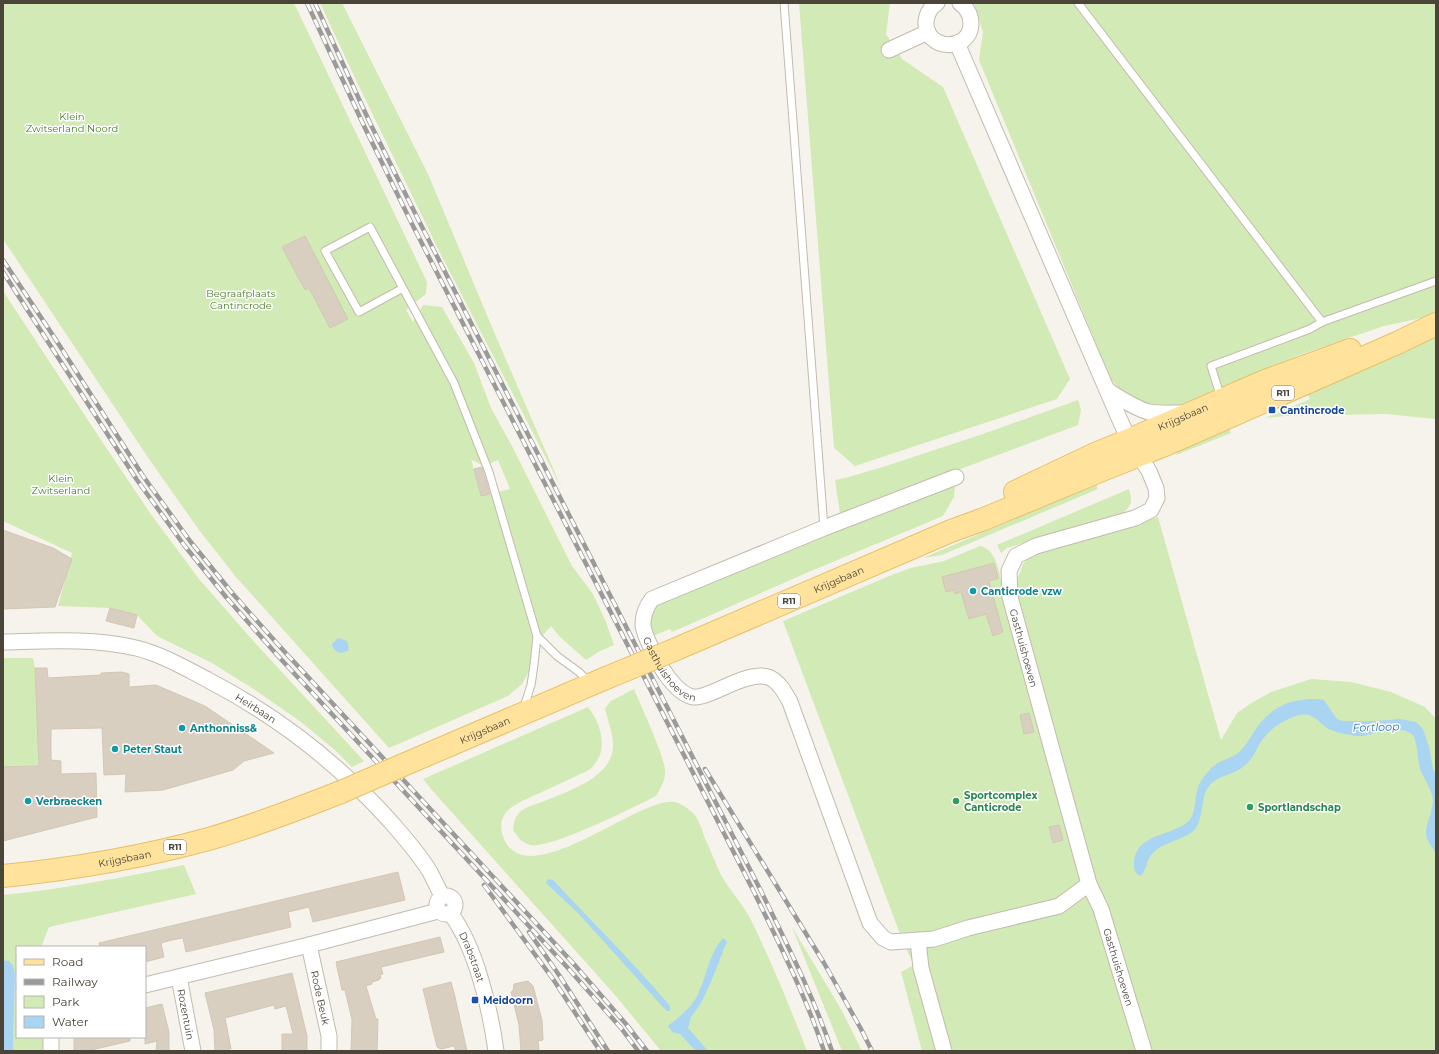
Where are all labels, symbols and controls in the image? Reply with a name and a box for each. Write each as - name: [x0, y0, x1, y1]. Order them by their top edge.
- park label: Klein Zwitserland Noord: [26, 110, 118, 135]
- park label: Begraafplaats Cantincrode: [206, 287, 276, 312]
- road number: R11: [1272, 386, 1294, 400]
- street label: Krijgsbaan: [1156, 401, 1210, 434]
- place label: Cantincrode: [1280, 404, 1345, 417]
- marker: Cantincrode: [1267, 405, 1277, 415]
- park label: Klein Zwitserland: [32, 472, 90, 497]
- street label: Krijgsbaan: [812, 563, 866, 596]
- place label: Canticrode vzw: [981, 585, 1063, 598]
- marker: Canticrode vzw: [968, 586, 978, 596]
- road number: R11: [778, 594, 800, 608]
- street label: Gasthuishoeven: [1007, 607, 1041, 689]
- street label: Gasthuishoeven: [640, 635, 697, 704]
- street label: Heirbaan: [233, 691, 279, 726]
- street label: Krijgsbaan: [458, 714, 512, 747]
- water label: Fortloop: [1352, 719, 1400, 735]
- place label: Anthonniss&: [189, 722, 258, 735]
- marker: Anthonniss&: [177, 723, 187, 733]
- place label: Peter Staut: [123, 743, 183, 756]
- marker: Peter Staut: [110, 744, 120, 754]
- place label: Sportcomplex Canticrode: [964, 789, 1037, 814]
- place label: Verbraecken: [35, 795, 102, 808]
- marker: Verbraecken: [23, 796, 33, 806]
- marker: Sportcomplex Canticrode: [951, 796, 961, 806]
- place label: Sportlandschap: [1258, 801, 1341, 814]
- marker: Sportlandschap: [1245, 802, 1255, 812]
- road number: R11: [164, 840, 186, 854]
- street label: Krijgsbaan: [97, 847, 152, 870]
- street label: Gasthuishoeven: [1100, 926, 1136, 1008]
- street label: Drabstraat: [456, 930, 487, 984]
- legend: [16, 946, 146, 1038]
- text: Road: [52, 954, 83, 969]
- street label: Rode Beuk: [308, 969, 332, 1026]
- text: Railway: [52, 974, 98, 989]
- street label: Rozentuin: [174, 988, 197, 1041]
- text: Park: [52, 994, 80, 1009]
- place label: Meidoorn: [483, 994, 533, 1007]
- marker: Meidoorn: [470, 995, 480, 1005]
- text: Water: [52, 1014, 89, 1029]

